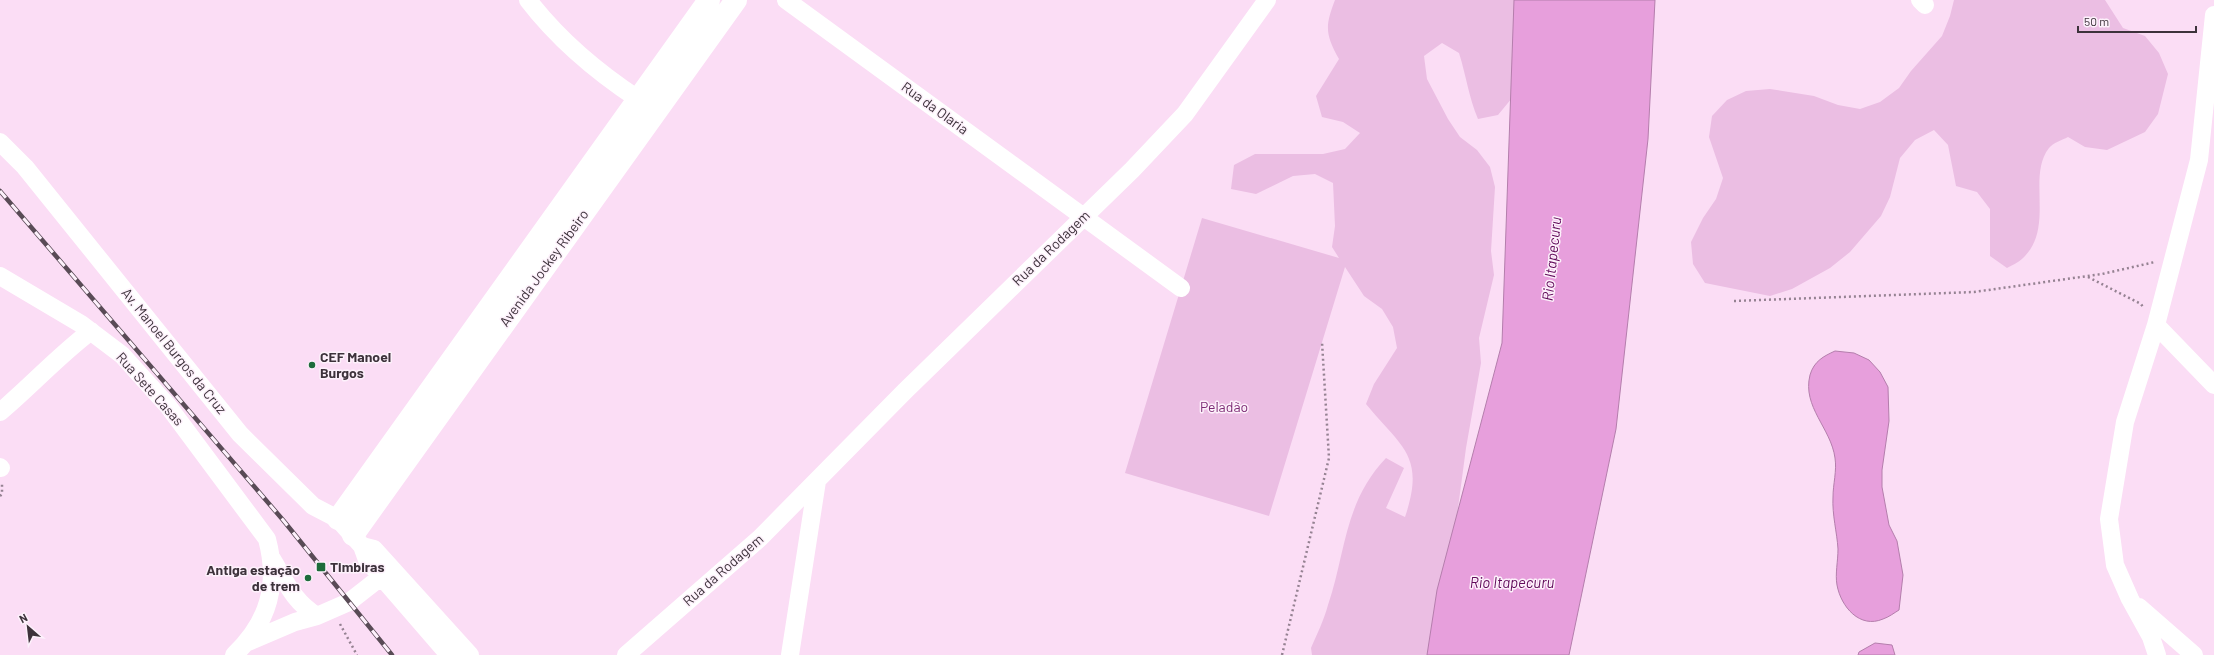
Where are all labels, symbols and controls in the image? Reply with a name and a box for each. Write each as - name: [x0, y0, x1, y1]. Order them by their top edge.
- scale bar: [2078, 8, 2196, 34]
- text: 50 m: [2084, 14, 2109, 28]
- street label: Rua da Olaria: [899, 78, 972, 138]
- street label: Avenida Jockey Ribeiro: [495, 206, 592, 329]
- street label: Rua da Rodagem: [1008, 206, 1093, 289]
- water label: Rio Itapecuru: [1538, 216, 1564, 302]
- street label: Av. Manoel Burgos da Cruz: [118, 284, 230, 417]
- street label: Rua Sete Casas: [113, 348, 188, 429]
- place label: CEF Manoel Burgos: [320, 348, 391, 381]
- marker: CEF Manoel Burgos: [307, 360, 317, 370]
- park label: Peladão: [1200, 398, 1248, 415]
- street label: Rua da Rodagem: [679, 530, 766, 609]
- place label: Timbiras: [330, 558, 385, 575]
- place label: Antiga estação de trem: [206, 561, 300, 594]
- marker: Timbiras: [315, 561, 327, 573]
- marker: Antiga estação de trem: [303, 573, 313, 583]
- water label: Rio Itapecuru: [1470, 573, 1554, 591]
- north arrow: [8, 607, 48, 647]
- text: N: [17, 610, 29, 625]

